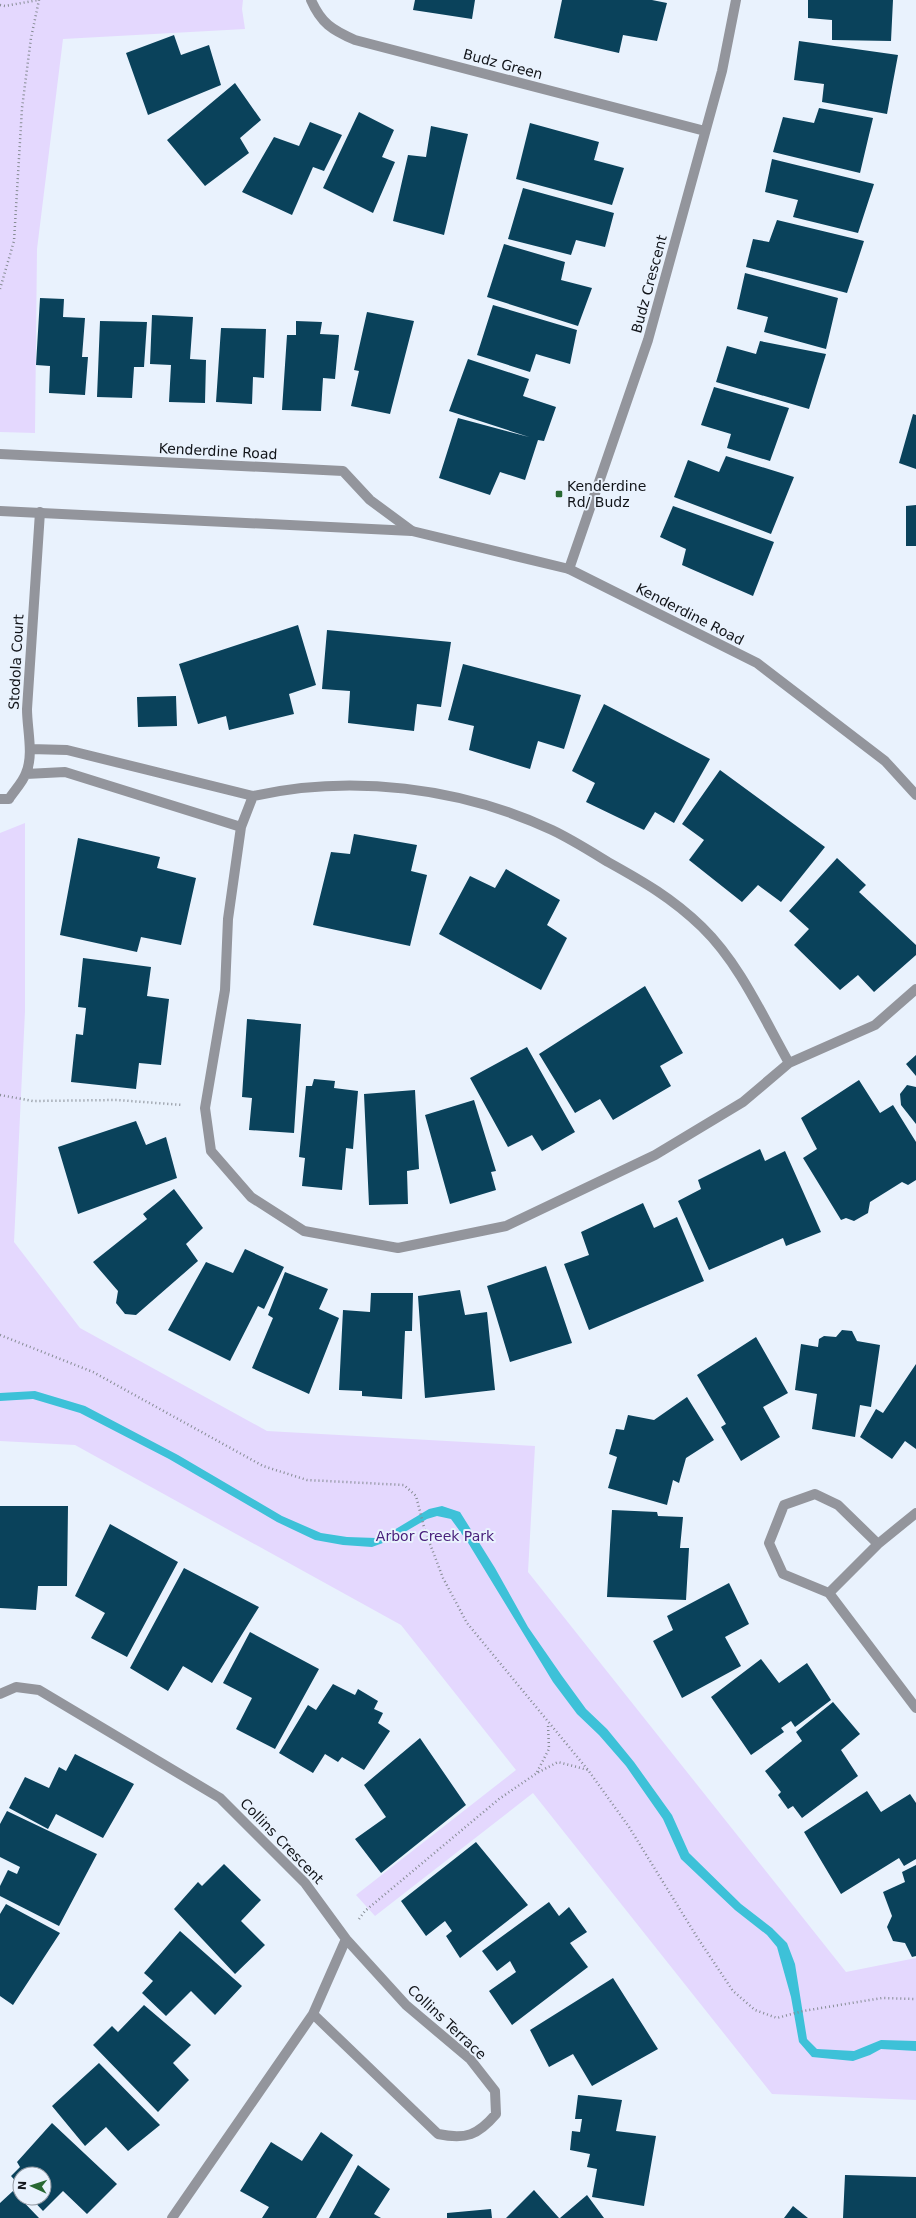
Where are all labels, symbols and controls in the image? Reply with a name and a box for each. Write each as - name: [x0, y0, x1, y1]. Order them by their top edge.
- street label: Budz Green: [462, 46, 544, 82]
- street label: Budz Crescent: [628, 233, 670, 335]
- street label: Kenderdine Road: [158, 440, 278, 462]
- place label: Kenderdine Rd/ Budz: [567, 478, 646, 510]
- marker: Kenderdine Rd/ Budz: [554, 489, 564, 499]
- street label: Kenderdine Road: [633, 580, 747, 648]
- street label: Stodola Court: [6, 613, 27, 710]
- park label: Arbor Creek Park: [376, 1528, 495, 1544]
- street label: Collins Crescent: [237, 1795, 327, 1887]
- street label: Collins Terrace: [404, 1982, 490, 2062]
- north arrow: [12, 2166, 52, 2206]
- text: N: [16, 2181, 29, 2190]

